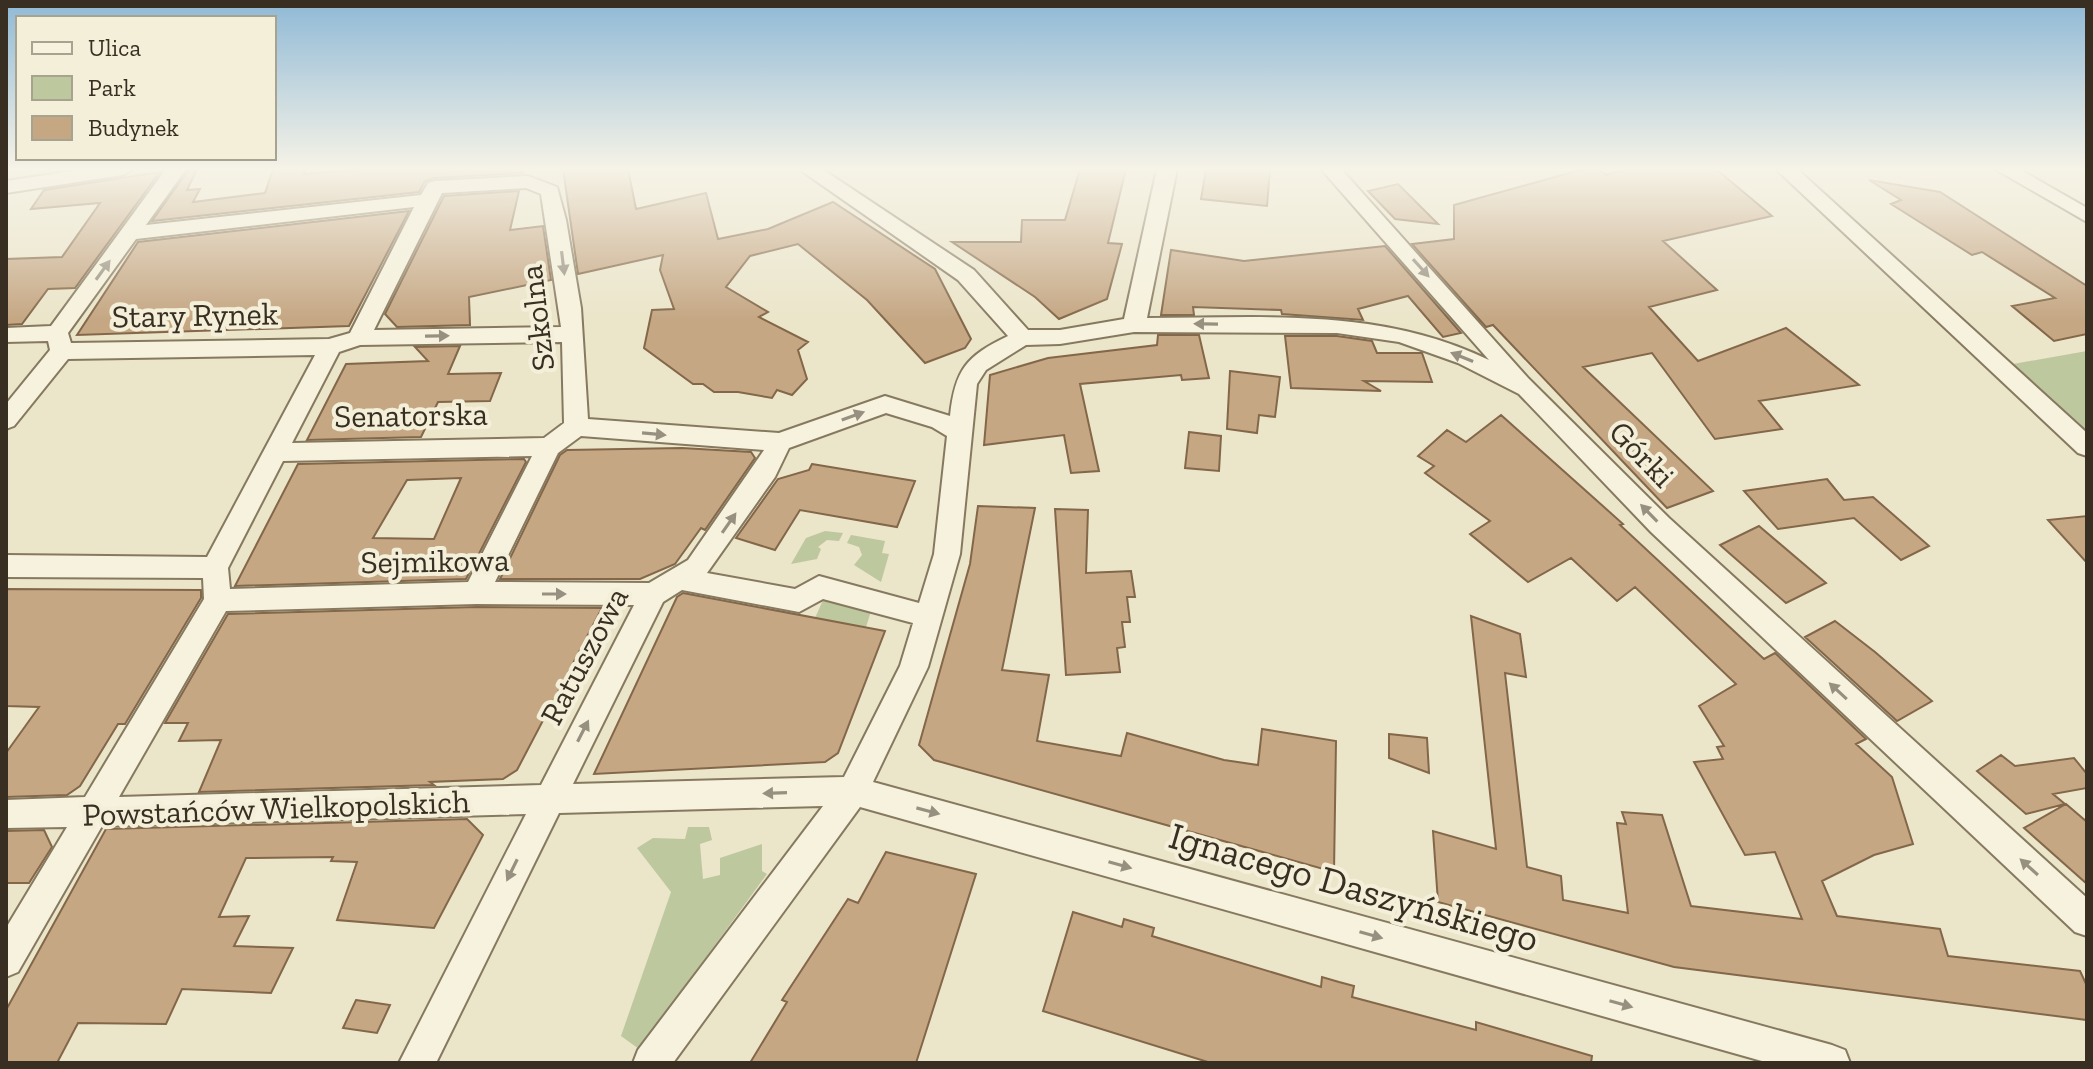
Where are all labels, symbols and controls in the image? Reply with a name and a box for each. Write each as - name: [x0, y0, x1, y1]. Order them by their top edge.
- legend: [16, 16, 276, 160]
- text: Ulica: [88, 33, 141, 62]
- text: Park: [88, 73, 136, 102]
- text: Budynek: [88, 113, 179, 142]
- one-way arrow: [556, 251, 569, 276]
- one-way arrow: [1411, 259, 1429, 278]
- one-way arrow: [95, 260, 111, 280]
- street label: Szkolna: [512, 263, 562, 373]
- street label: Stary Rynek: [111, 295, 279, 335]
- one-way arrow: [1193, 318, 1218, 330]
- one-way arrow: [425, 330, 450, 342]
- one-way arrow: [1450, 350, 1474, 363]
- street label: Senatorska: [334, 395, 488, 435]
- one-way arrow: [841, 409, 865, 422]
- street label: Górki: [1601, 413, 1683, 495]
- one-way arrow: [641, 427, 666, 440]
- one-way arrow: [1640, 504, 1659, 523]
- one-way arrow: [721, 512, 737, 534]
- street label: Sejmikowa: [360, 541, 510, 581]
- street label: Ratuszowa: [532, 581, 636, 731]
- one-way arrow: [542, 588, 567, 600]
- one-way arrow: [1829, 683, 1848, 701]
- one-way arrow: [576, 719, 589, 742]
- street label: Powstańców Wielkopolskich: [82, 782, 470, 834]
- one-way arrow: [762, 787, 787, 800]
- one-way arrow: [916, 805, 941, 817]
- street label: Ignacego Daszyńskiego: [1164, 812, 1544, 962]
- one-way arrow: [506, 859, 519, 882]
- one-way arrow: [2020, 859, 2039, 877]
- one-way arrow: [1108, 860, 1133, 872]
- one-way arrow: [1359, 929, 1383, 942]
- one-way arrow: [1609, 999, 1634, 1011]

